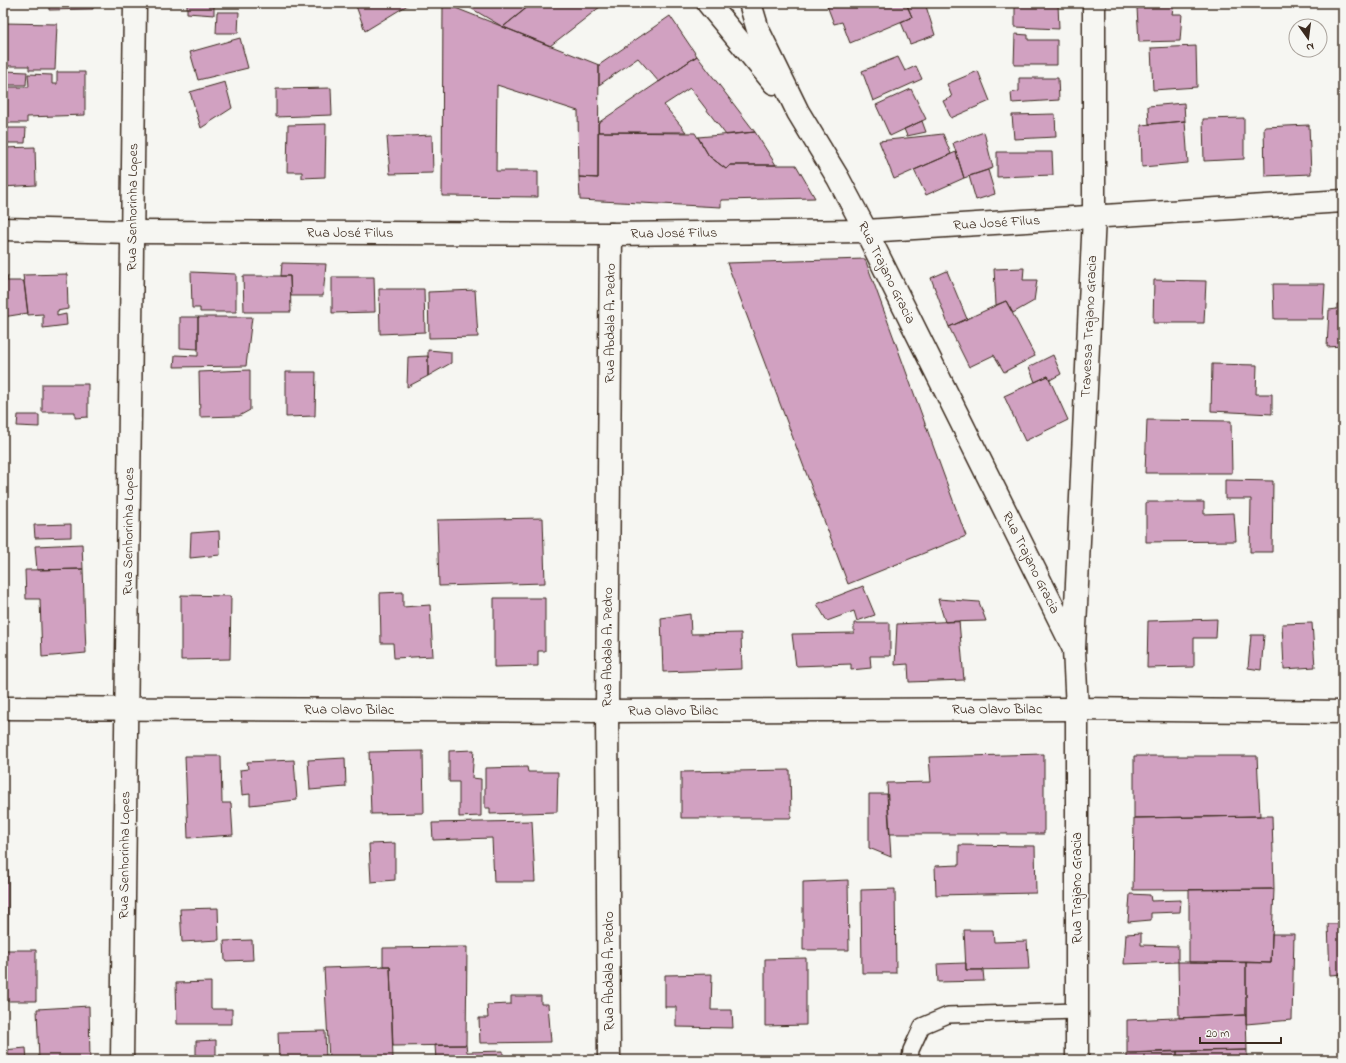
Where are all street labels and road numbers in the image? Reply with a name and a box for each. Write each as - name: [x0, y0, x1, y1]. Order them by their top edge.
- street label: Rua Senhorinha Lopes: [121, 143, 144, 271]
- street label: Rua José Filus: [953, 210, 1041, 236]
- street label: Rua Trajano Gracia: [852, 218, 921, 327]
- street label: Rua José Filus: [306, 222, 393, 244]
- street label: Rua José Filus: [630, 222, 718, 244]
- street label: Travessa Trajano Gracia: [1075, 255, 1103, 398]
- street label: Rua Abdala A. Pedro: [599, 263, 621, 383]
- street label: Rua Senhorinha Lopes: [117, 467, 140, 595]
- street label: Rua Trajano Gracia: [997, 508, 1065, 617]
- street label: Rua Abdala A. Pedro: [597, 587, 619, 707]
- street label: Rua Olavo Bilac: [304, 699, 395, 720]
- street label: Rua Olavo Bilac: [952, 699, 1043, 720]
- street label: Rua Olavo Bilac: [628, 700, 719, 721]
- street label: Rua Senhorinha Lopes: [113, 791, 136, 919]
- street label: Rua Trajano Gracia: [1067, 832, 1088, 944]
- street label: Rua Abdala A. Pedro: [599, 911, 620, 1031]

